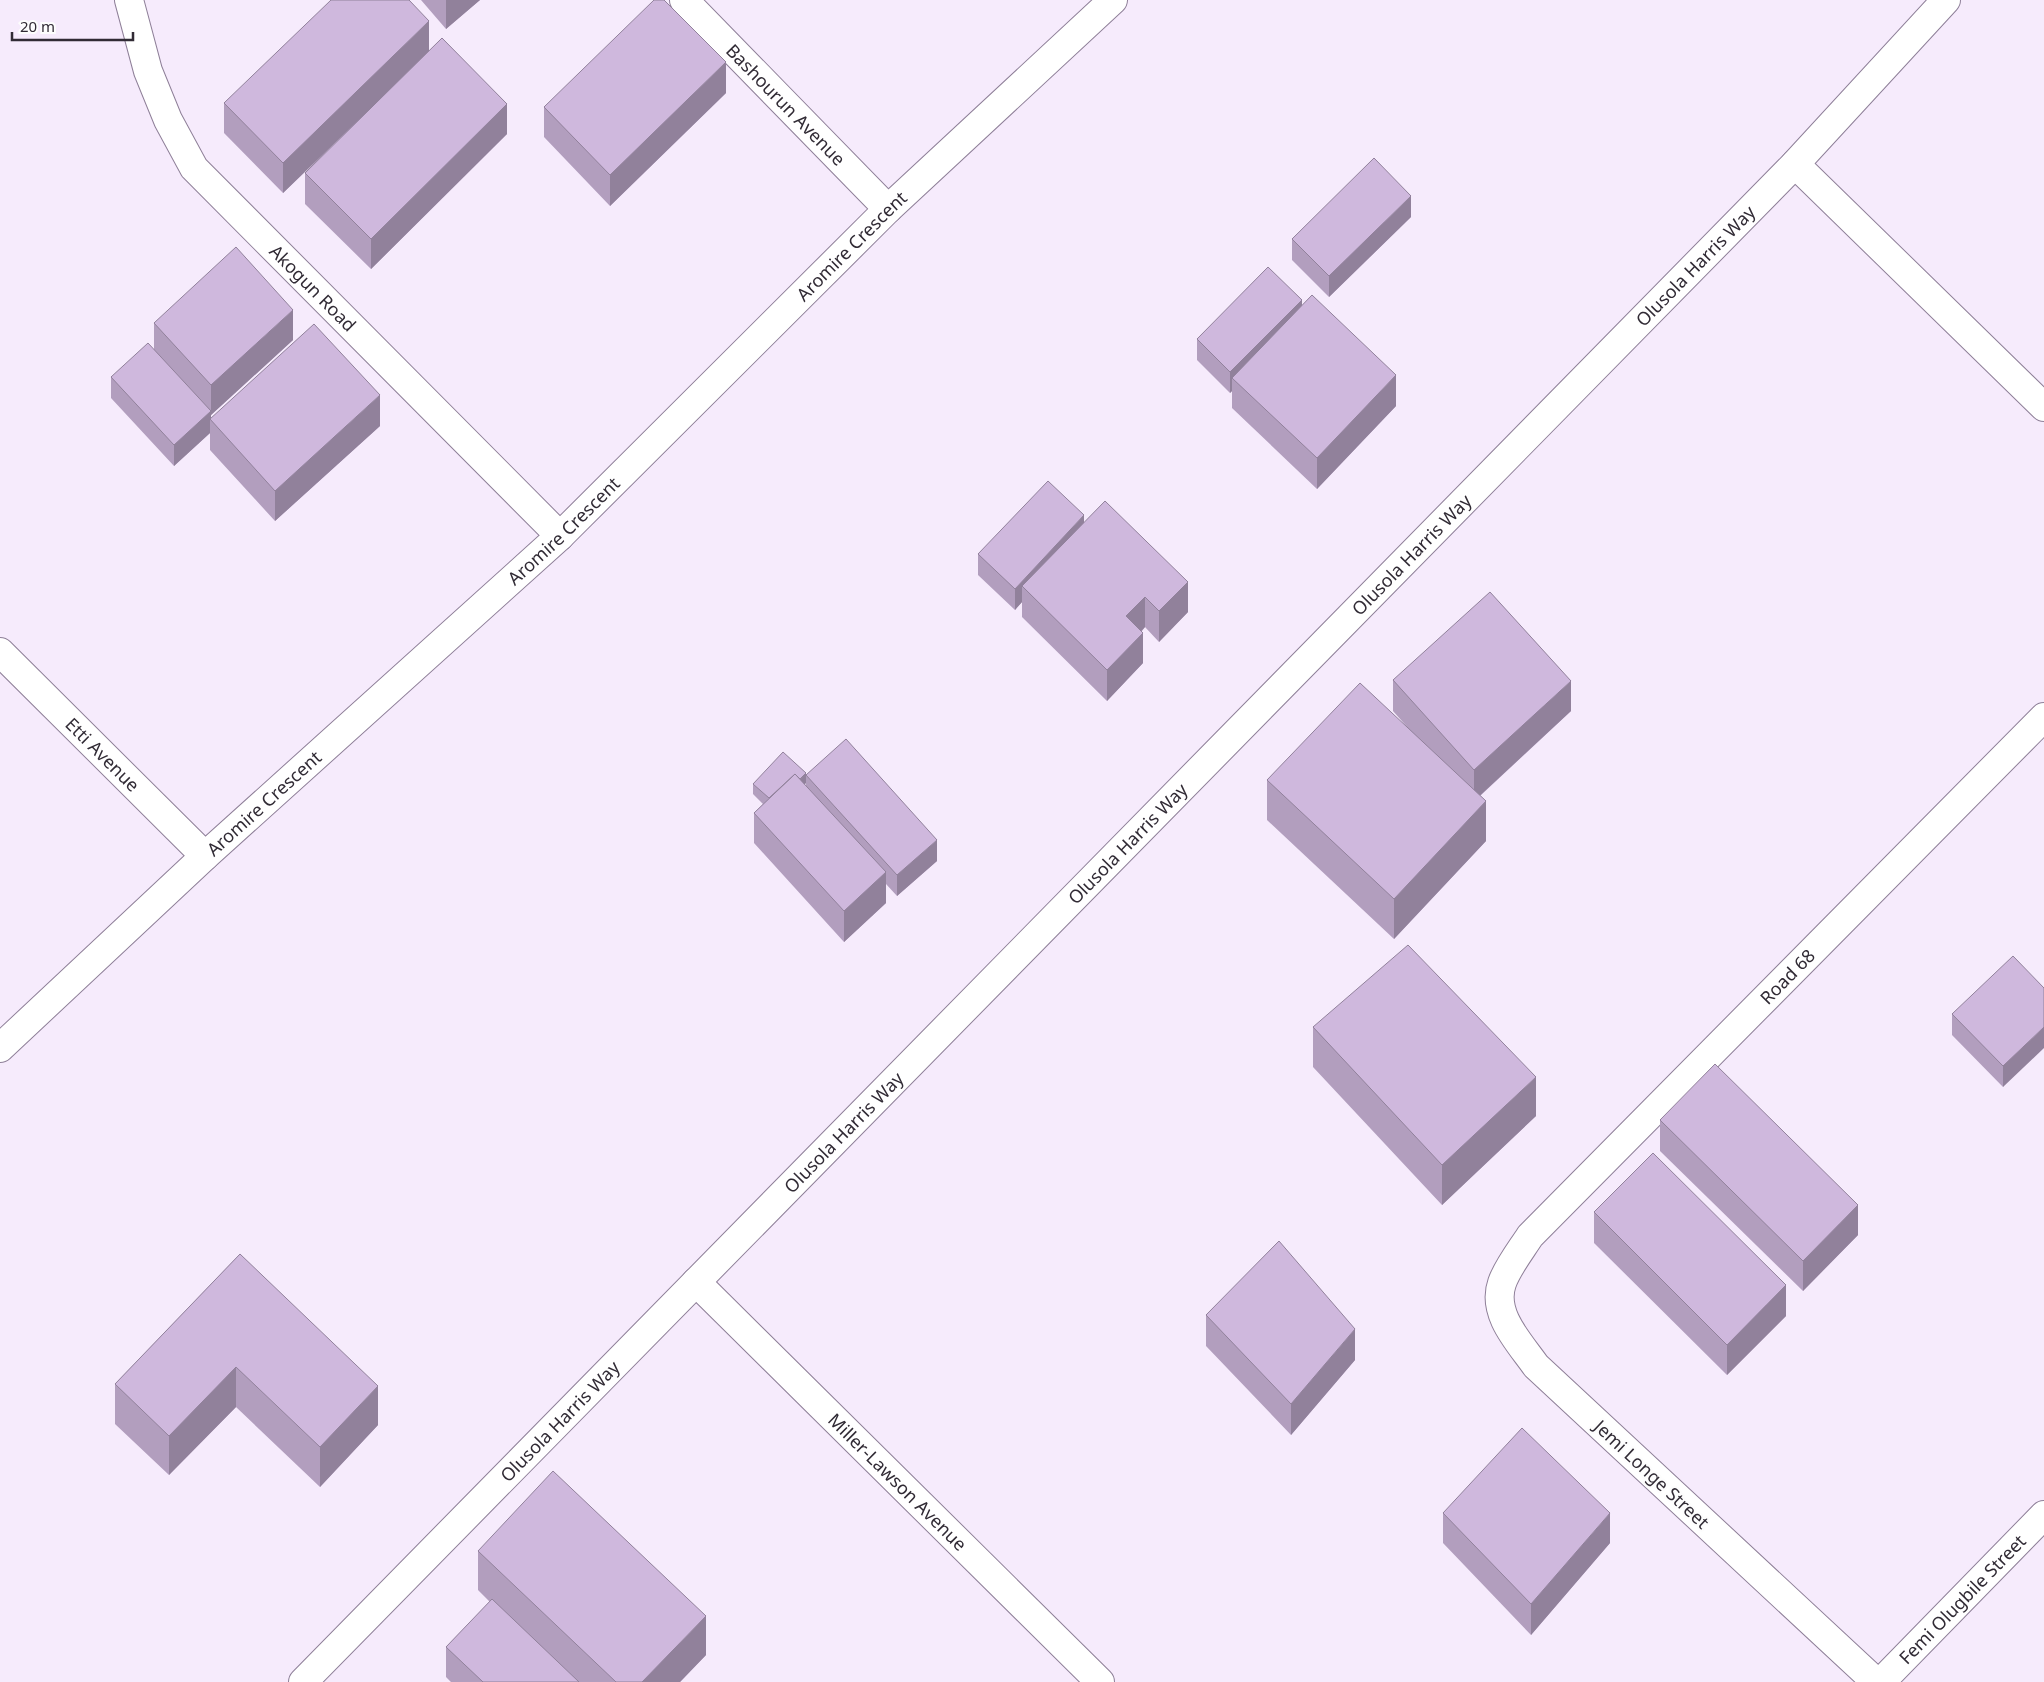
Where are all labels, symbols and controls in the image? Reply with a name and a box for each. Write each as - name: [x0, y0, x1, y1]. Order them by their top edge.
- scale bar: [12, 10, 134, 42]
- text: 20 m: [20, 16, 55, 36]
- street label: Bashourun Avenue: [721, 38, 851, 171]
- street label: Aromire Crescent: [791, 185, 912, 306]
- street label: Olusola Harris Way: [1630, 199, 1761, 331]
- street label: Akogun Road: [265, 239, 362, 336]
- street label: Aromire Crescent: [502, 471, 625, 590]
- street label: Olusola Harris Way: [1346, 488, 1477, 620]
- street label: Etti Avenue: [60, 712, 145, 797]
- street label: Aromire Crescent: [201, 745, 327, 861]
- street label: Olusola Harris Way: [1062, 777, 1193, 909]
- street label: Road 68: [1754, 944, 1820, 1009]
- street label: Olusola Harris Way: [779, 1066, 909, 1198]
- street label: Olusola Harris Way: [495, 1355, 625, 1487]
- street label: Miller-Lawson Avenue: [823, 1408, 972, 1556]
- street label: Jemi Longe Street: [1588, 1413, 1715, 1534]
- street label: Femi Olugbile Street: [1893, 1529, 2031, 1669]

